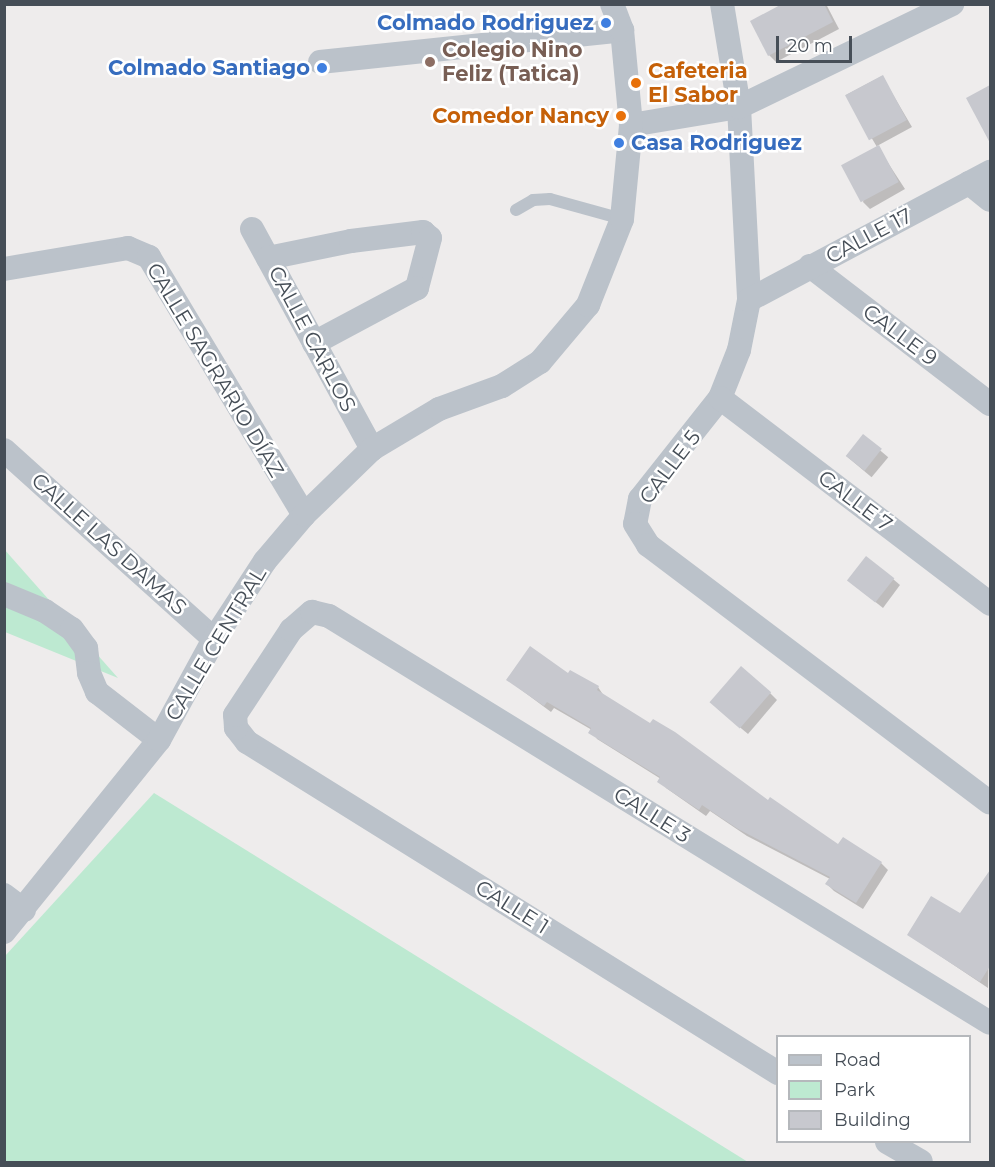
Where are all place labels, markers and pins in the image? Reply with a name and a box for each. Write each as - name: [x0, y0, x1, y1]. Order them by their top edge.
- place label: Colmado Rodriguez: [377, 10, 594, 36]
- marker: Colmado Rodriguez: [599, 16, 613, 30]
- place label: Colegio Nino Feliz (Tatica): [442, 37, 582, 87]
- place label: Colmado Santiago: [108, 55, 310, 81]
- marker: Colegio Nino Feliz (Tatica): [423, 55, 437, 69]
- place label: Cafeteria El Sabor: [648, 58, 748, 108]
- marker: Colmado Santiago: [315, 61, 329, 75]
- marker: Cafeteria El Sabor: [629, 76, 643, 90]
- place label: Comedor Nancy: [432, 103, 609, 129]
- marker: Comedor Nancy: [614, 109, 628, 123]
- place label: Casa Rodriguez: [631, 130, 802, 156]
- marker: Casa Rodriguez: [612, 136, 626, 150]

